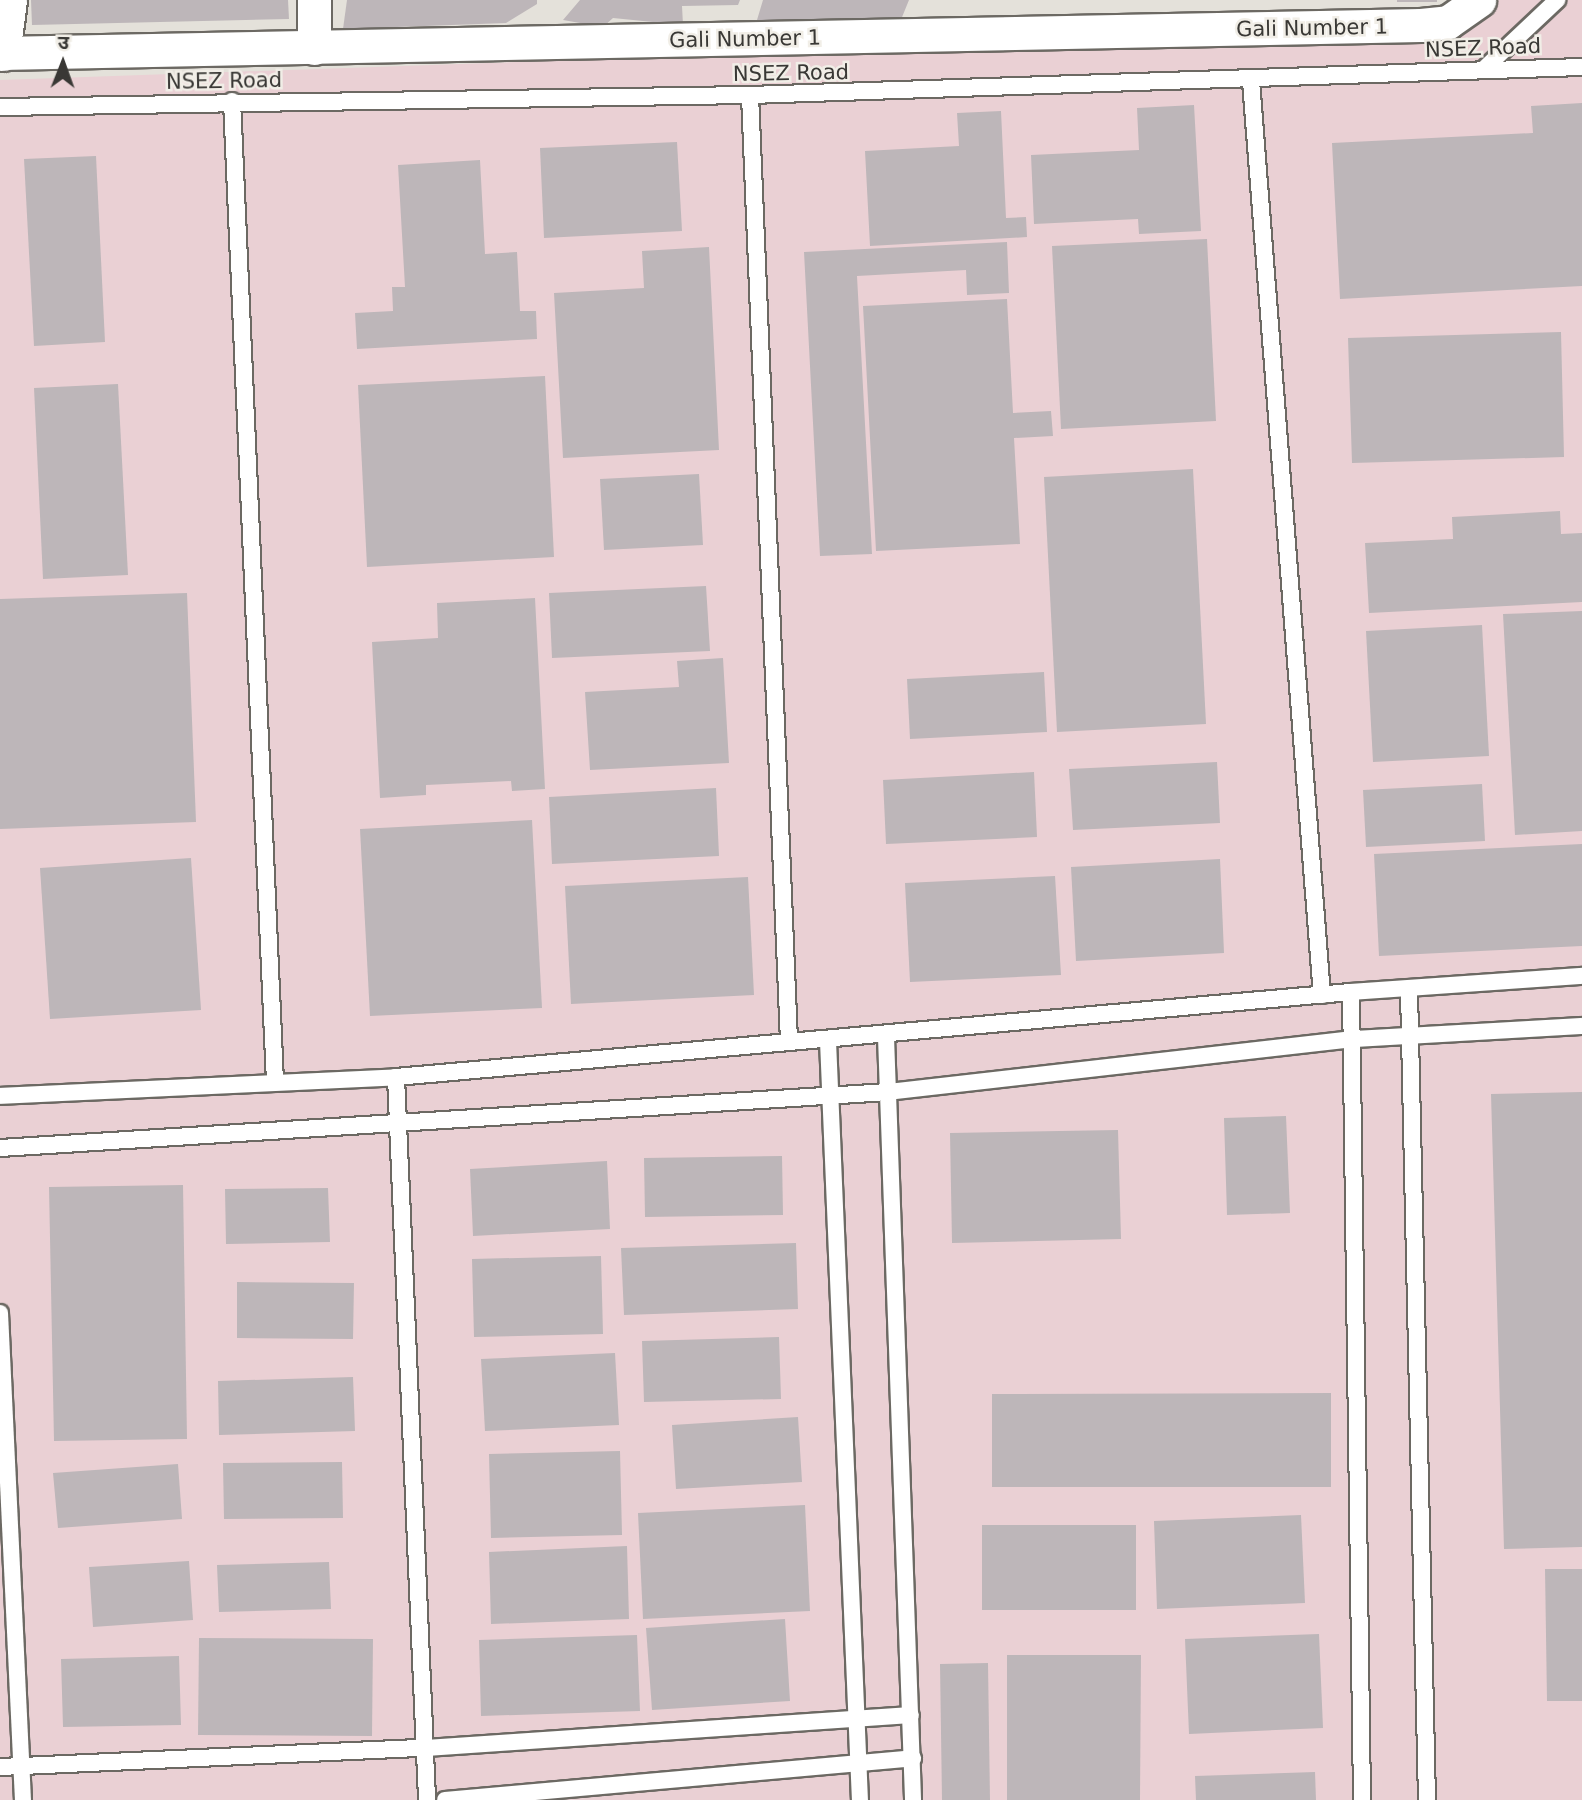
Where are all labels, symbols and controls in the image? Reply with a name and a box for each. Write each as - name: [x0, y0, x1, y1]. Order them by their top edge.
- street label: Gali Number 1: [1236, 14, 1388, 42]
- street label: Gali Number 1: [669, 25, 821, 53]
- north arrow: [28, 28, 98, 98]
- text: उ: [58, 31, 69, 53]
- street label: NSEZ Road: [1425, 33, 1541, 63]
- street label: NSEZ Road: [733, 59, 849, 87]
- street label: NSEZ Road: [166, 67, 282, 95]

